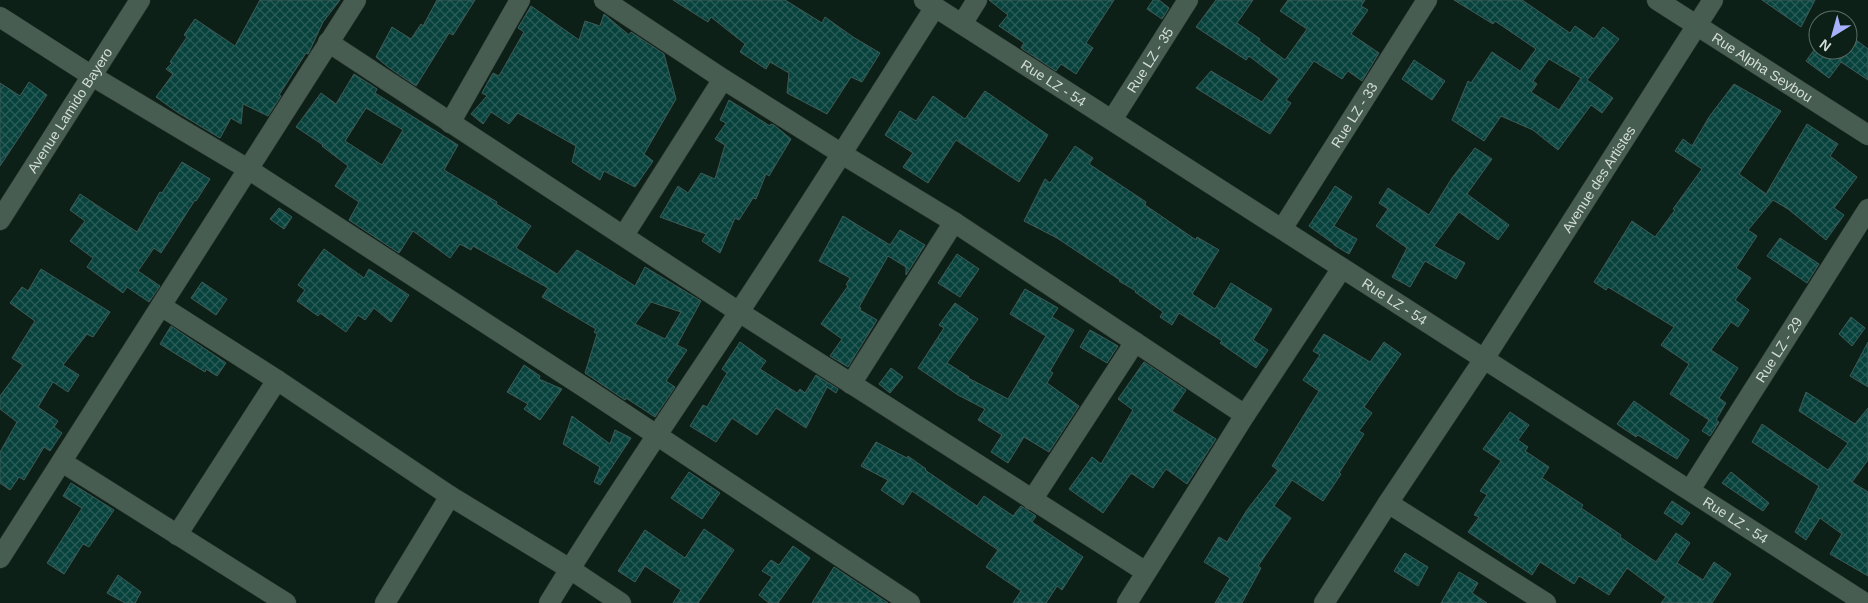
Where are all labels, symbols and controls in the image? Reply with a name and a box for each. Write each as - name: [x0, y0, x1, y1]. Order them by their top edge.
- north arrow: [1808, 10, 1858, 60]
- street label: Rue LZ - 35: [1123, 24, 1177, 96]
- street label: Rue Alpha Seybou: [1709, 29, 1816, 105]
- text: N: [1816, 36, 1834, 55]
- street label: Avenue Lamido Bayero: [24, 45, 116, 176]
- street label: Rue LZ - 54: [1018, 56, 1089, 110]
- street label: Rue LZ - 33: [1328, 79, 1381, 150]
- street label: Avenue des Artistes: [1559, 123, 1639, 236]
- street label: Rue LZ - 54: [1359, 275, 1430, 328]
- street label: Rue LZ - 29: [1752, 314, 1806, 385]
- street label: Rue LZ - 54: [1700, 493, 1771, 547]

